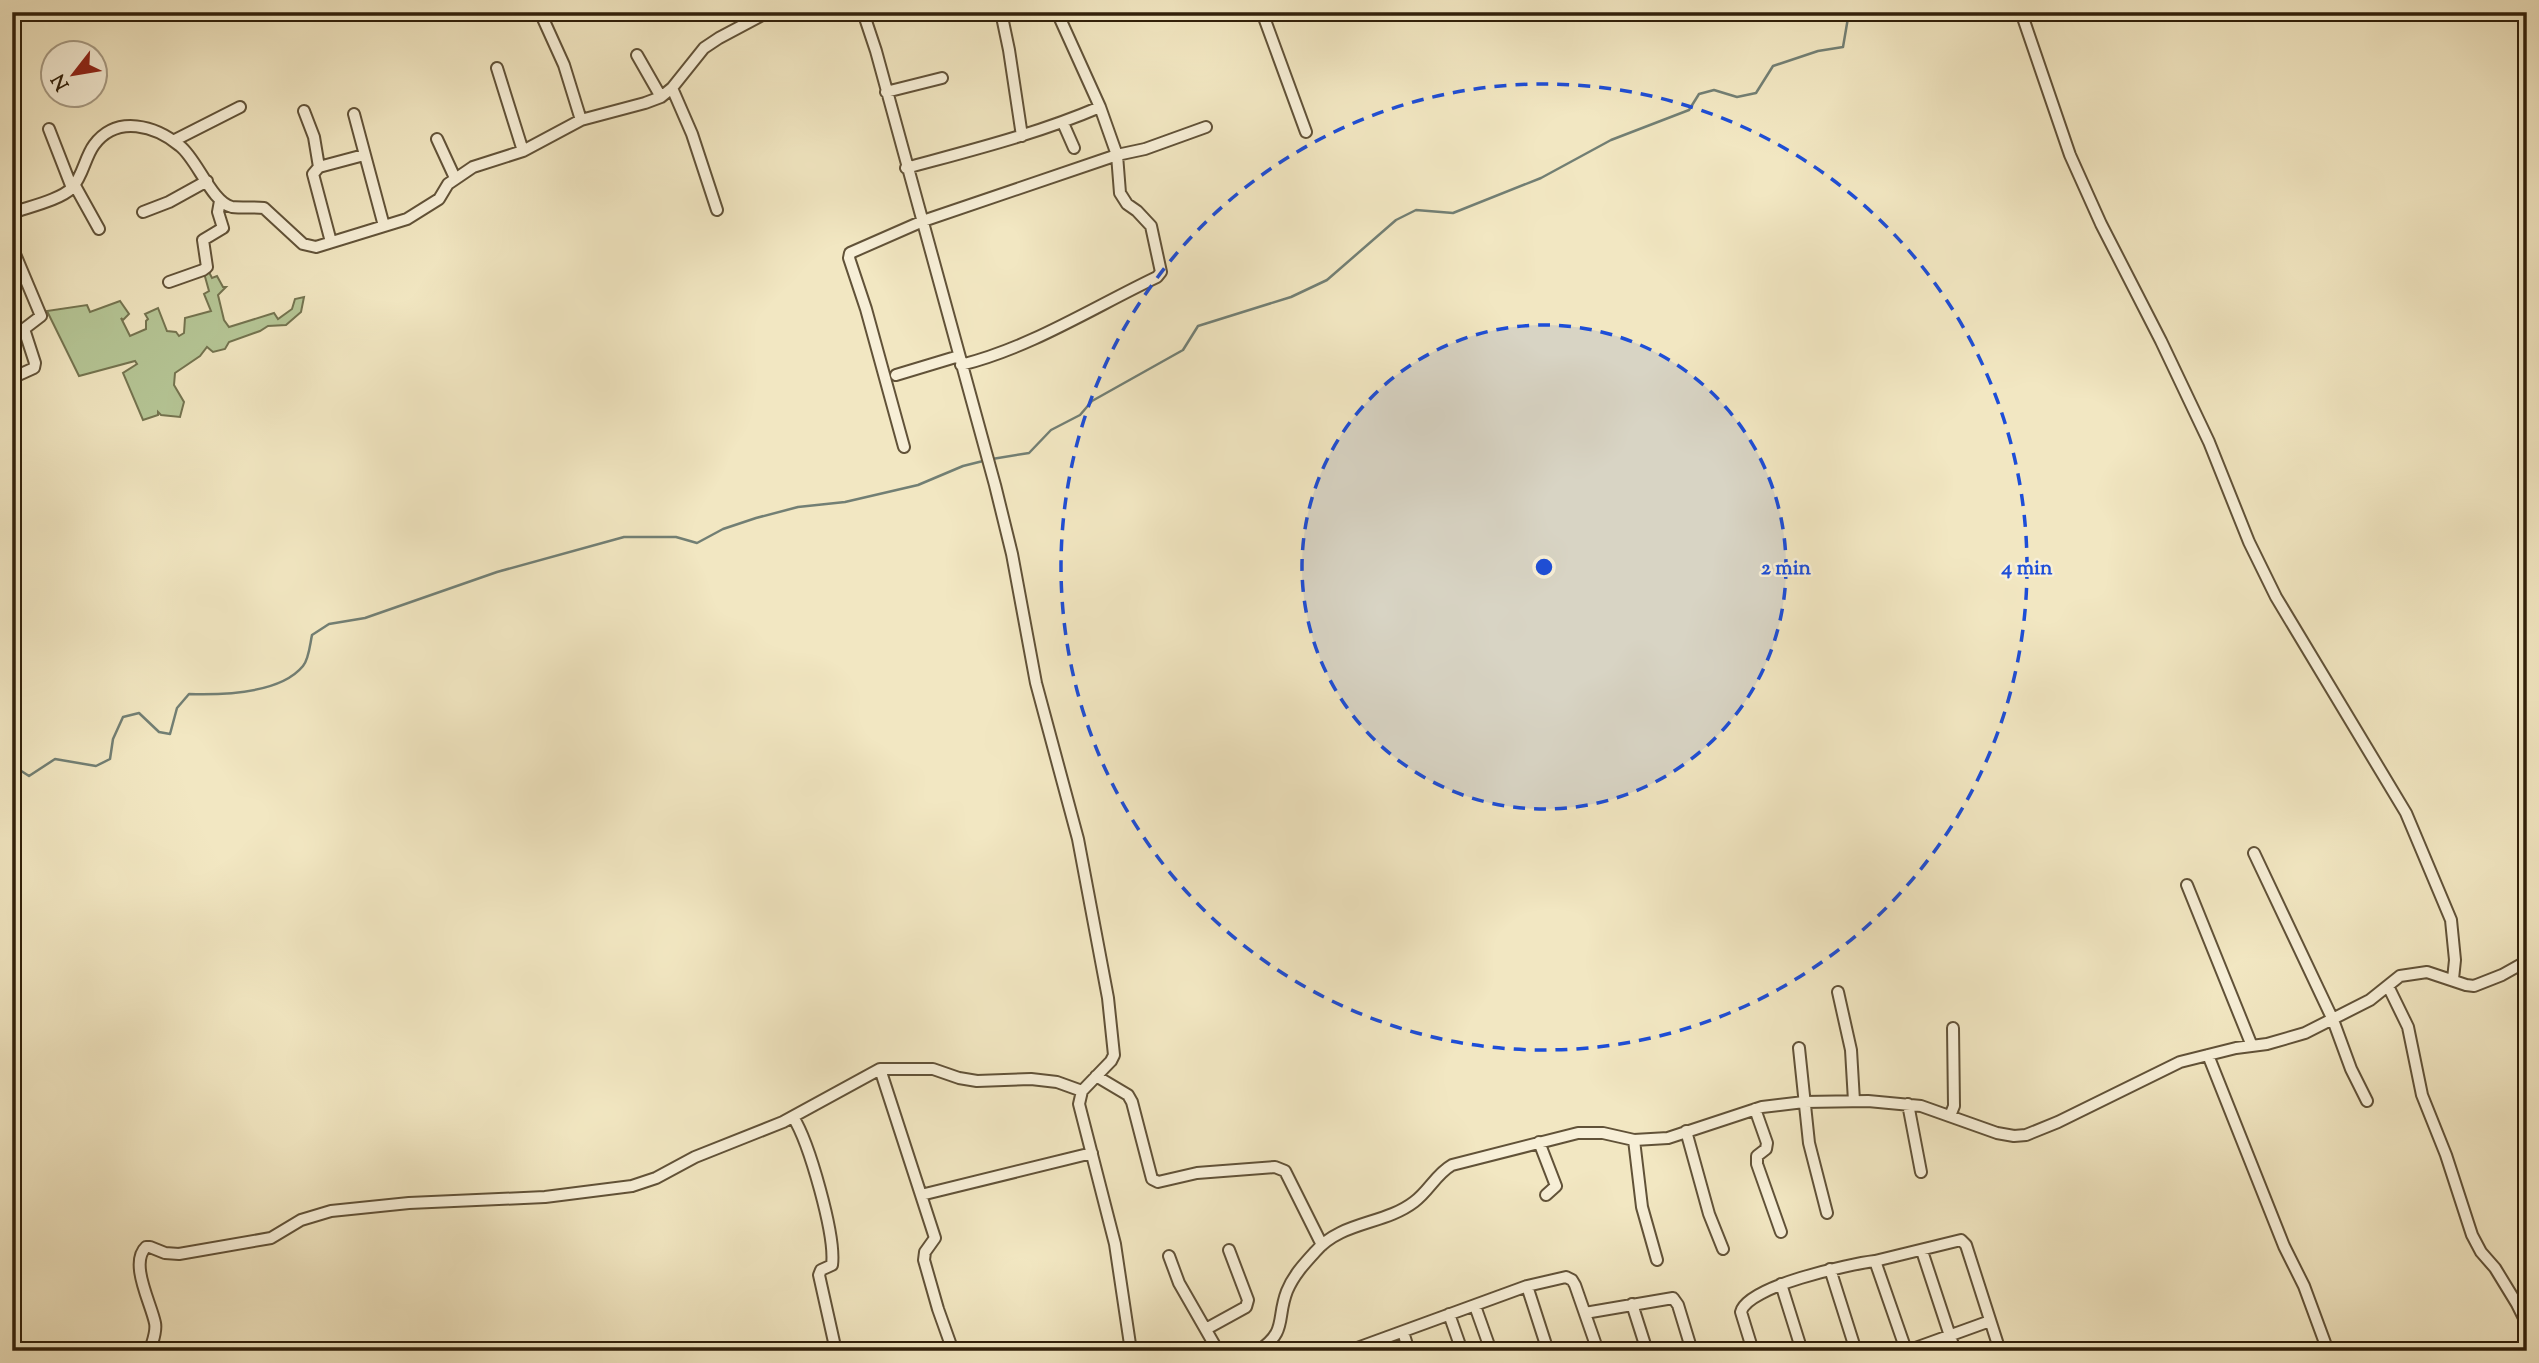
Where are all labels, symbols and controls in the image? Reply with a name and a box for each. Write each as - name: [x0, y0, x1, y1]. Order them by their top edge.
- north arrow: [38, 38, 108, 108]
- text: N: [46, 68, 77, 95]
- text: 2 min: [1761, 554, 1812, 584]
- text: 4 min: [2001, 554, 2053, 584]
- centre of rings: [1532, 555, 1556, 579]

